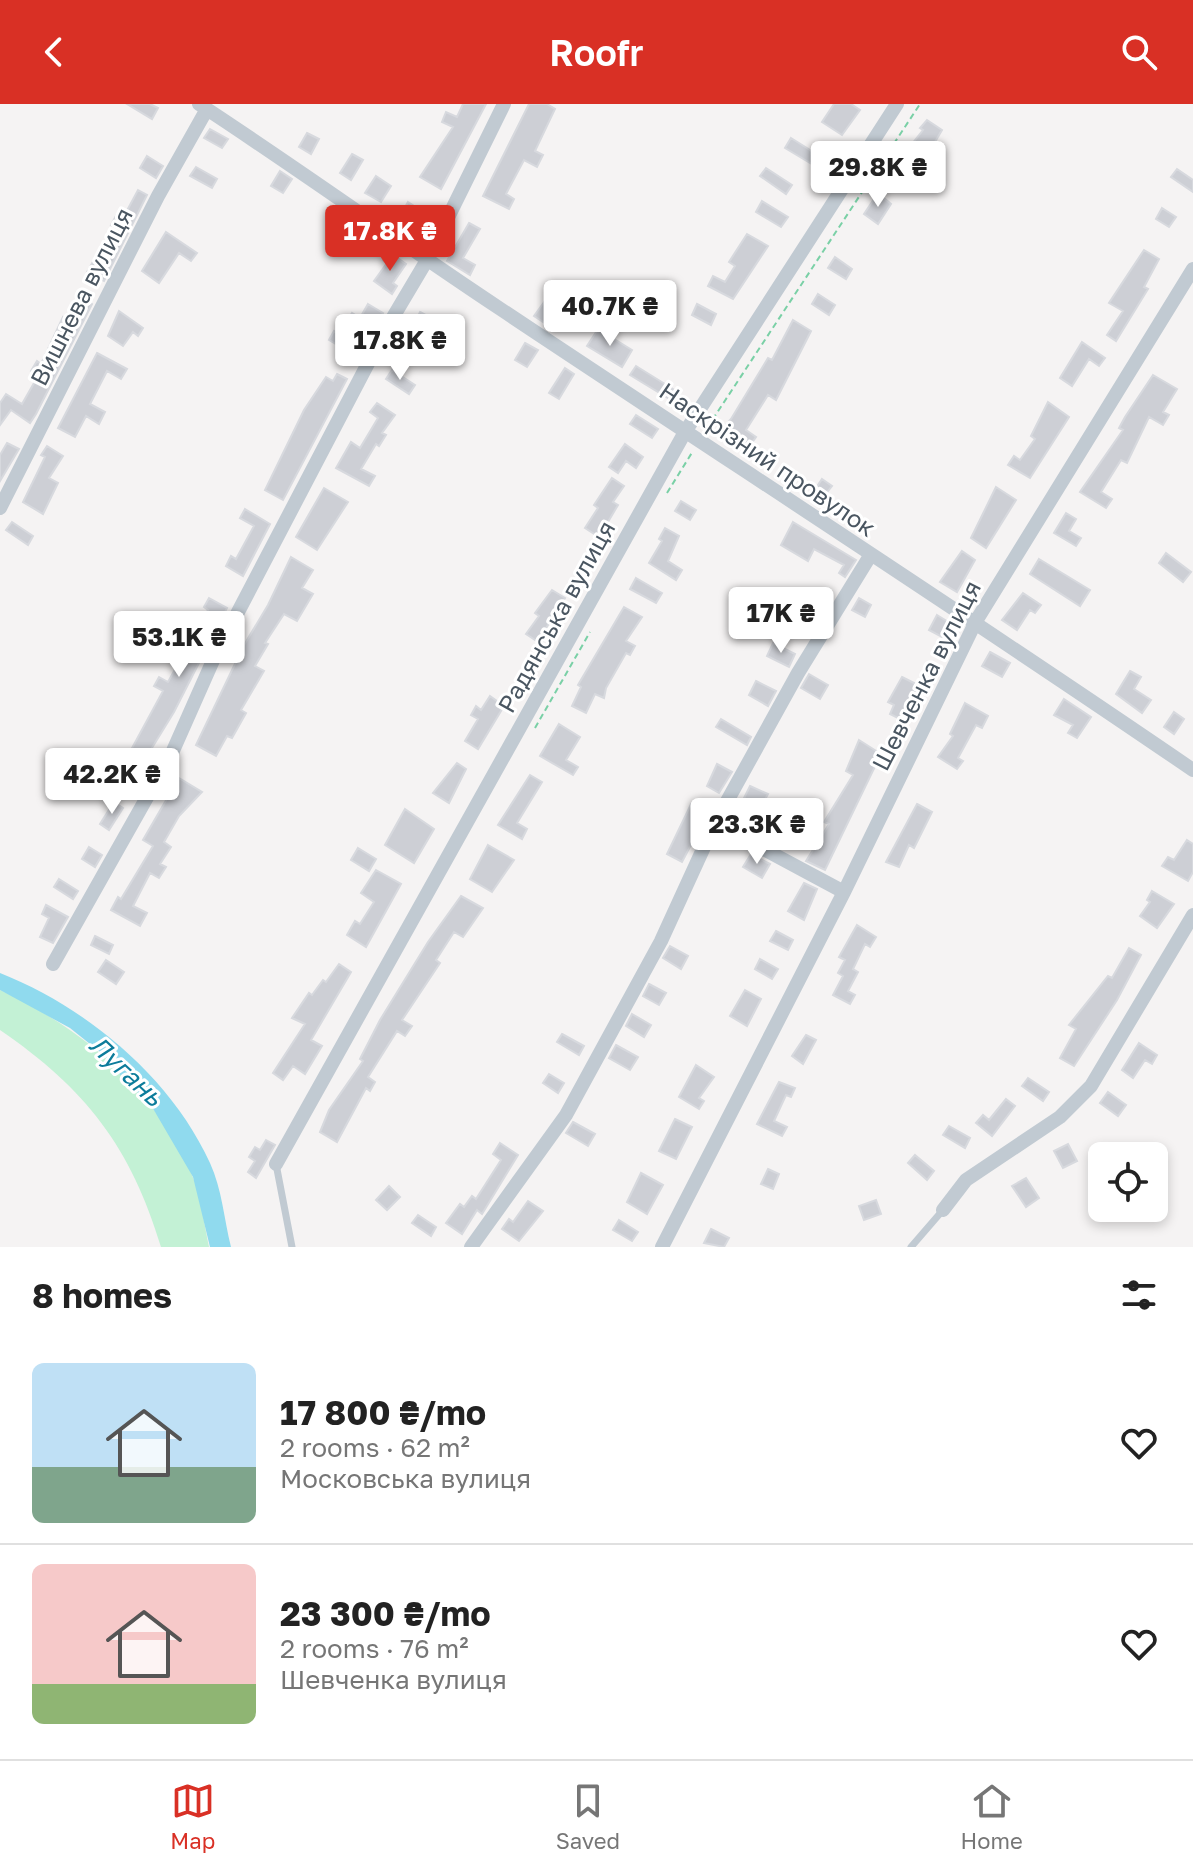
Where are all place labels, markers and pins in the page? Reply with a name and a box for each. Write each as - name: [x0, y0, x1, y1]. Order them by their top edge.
- pin: 29.8K ₴: [804, 141, 952, 209]
- pin: 17.8K ₴: [316, 205, 464, 273]
- pin: 40.7K ₴: [536, 280, 684, 348]
- pin: 17.8K ₴: [326, 314, 474, 382]
- pin: 17K ₴: [725, 587, 837, 655]
- pin: 53.1K ₴: [105, 611, 253, 679]
- pin: 42.2K ₴: [38, 748, 186, 816]
- pin: 23.3K ₴: [683, 798, 831, 866]

